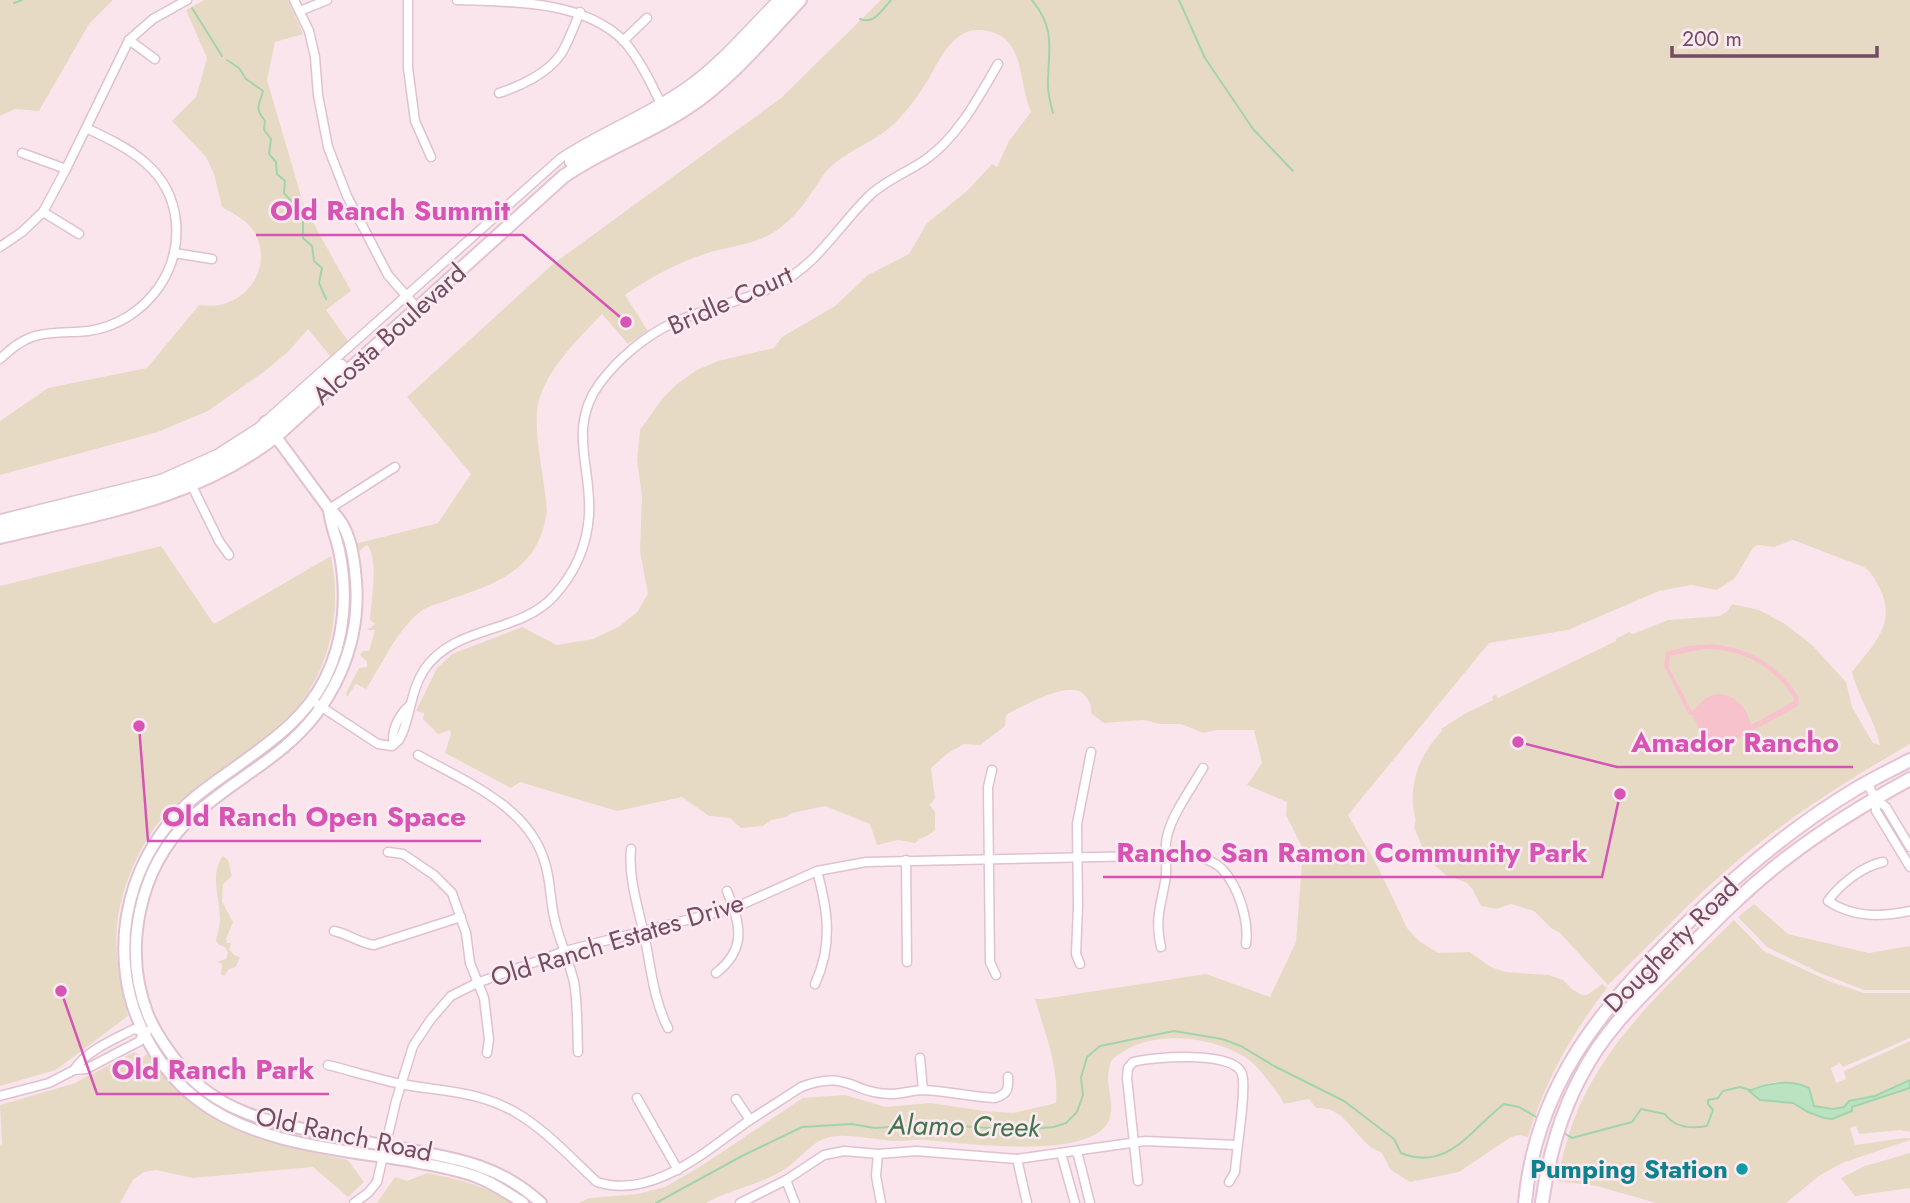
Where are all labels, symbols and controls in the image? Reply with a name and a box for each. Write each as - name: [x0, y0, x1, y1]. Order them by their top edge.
- scale bar: [1672, 14, 1877, 58]
- text: 200 m: [1682, 24, 1742, 54]
- callout: Old Ranch Summit: [256, 186, 523, 235]
- text: Old Ranch Summit: [270, 190, 510, 231]
- street label: Alcosta Boulevard: [304, 254, 474, 414]
- street label: Bridle Court: [662, 255, 799, 344]
- callout: Amador Rancho: [1617, 718, 1853, 767]
- text: Amador Rancho: [1630, 722, 1839, 763]
- callout: Old Ranch Open Space: [148, 792, 481, 841]
- text: Old Ranch Open Space: [162, 796, 466, 837]
- callout: Rancho San Ramon Community Park: [1103, 828, 1602, 877]
- text: Rancho San Ramon Community Park: [1116, 832, 1588, 873]
- street label: Dougherty Road: [1595, 869, 1747, 1021]
- street label: Old Ranch Estates Drive: [486, 883, 748, 997]
- callout: Old Ranch Park: [97, 1045, 329, 1094]
- text: Old Ranch Park: [111, 1049, 315, 1090]
- street label: Old Ranch Road: [252, 1097, 436, 1171]
- water label: Alamo Creek: [887, 1104, 1041, 1148]
- place label: Pumping Station: [1530, 1150, 1728, 1188]
- marker: Pumping Station: [1734, 1161, 1750, 1177]

